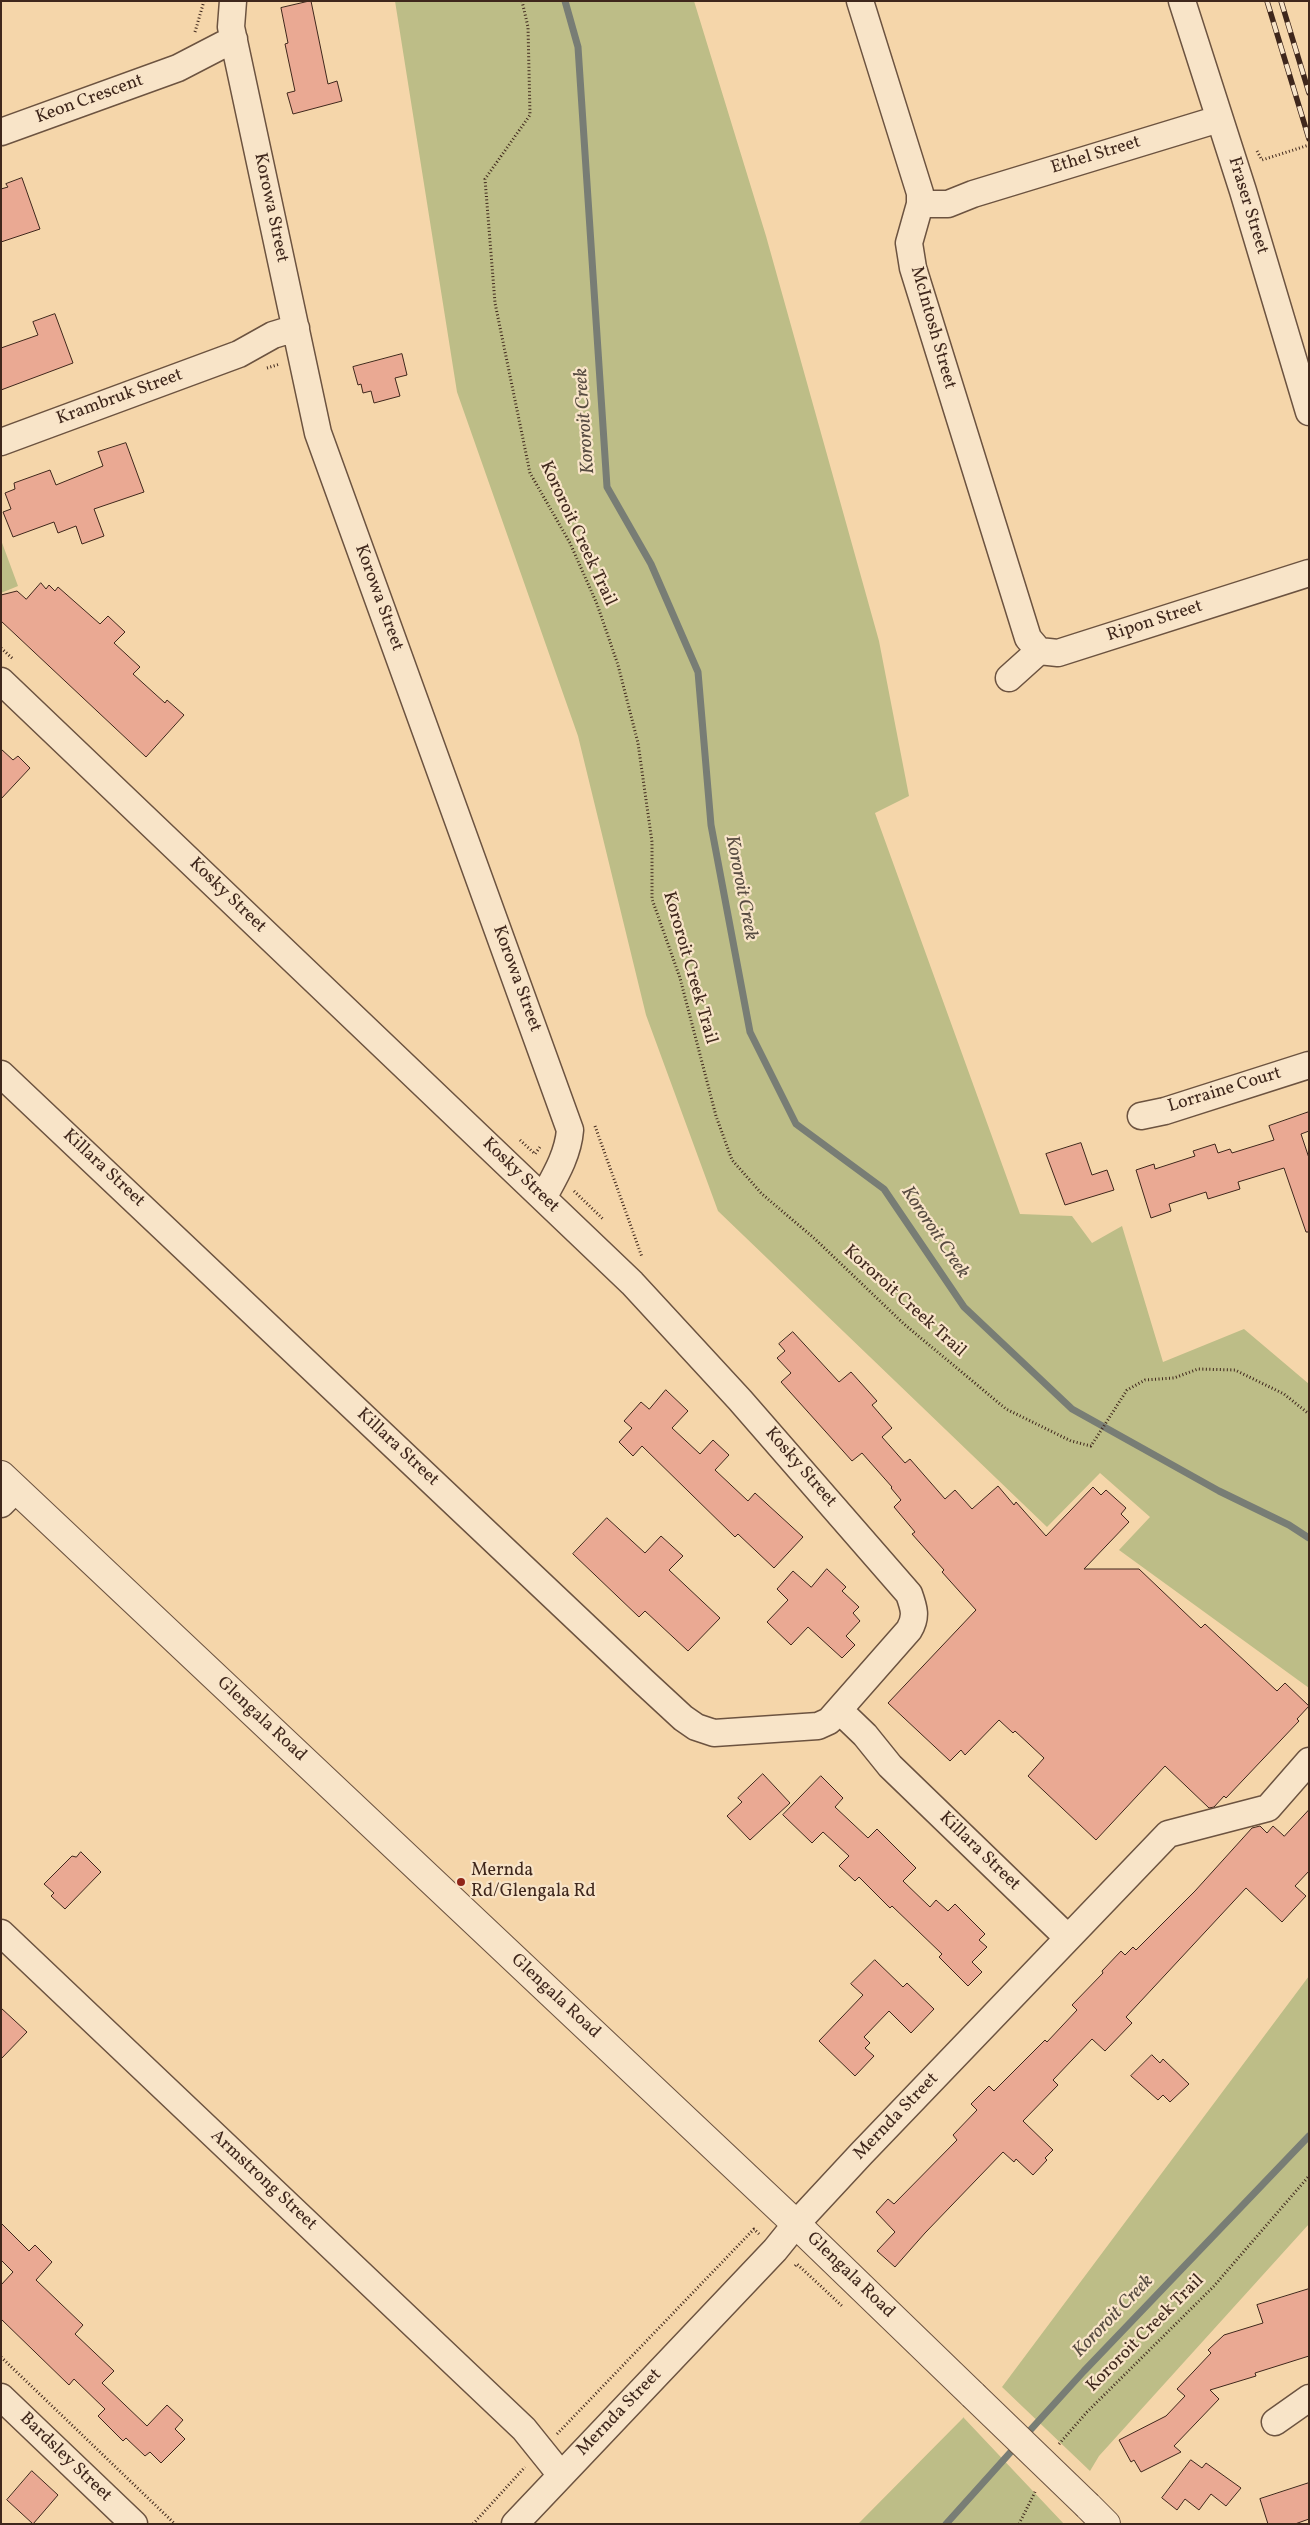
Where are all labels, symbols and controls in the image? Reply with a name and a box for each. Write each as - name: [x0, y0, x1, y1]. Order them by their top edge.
- street label: Keon Crescent: [33, 71, 147, 129]
- street label: Ethel Street: [1049, 132, 1143, 180]
- street label: Korowa Street: [248, 151, 292, 265]
- street label: Fraser Street: [1222, 155, 1272, 257]
- street label: McIntosh Street: [904, 264, 960, 392]
- street label: Krambruk Street: [54, 365, 186, 431]
- water label: Kororoit Creek: [571, 367, 601, 475]
- street label: Kororoit Creek Trail: [534, 458, 620, 610]
- street label: Korowa Street: [349, 542, 407, 654]
- street label: Ripon Street: [1105, 596, 1205, 648]
- water label: Kororoit Creek: [719, 834, 761, 942]
- street label: Kosky Street: [184, 854, 270, 938]
- street label: Kororoit Creek Trail: [657, 889, 721, 1047]
- street label: Korowa Street: [487, 923, 545, 1035]
- street label: Lorraine Court: [1166, 1064, 1284, 1118]
- street label: Killara Street: [57, 1125, 149, 1213]
- street label: Kosky Street: [477, 1134, 563, 1218]
- water label: Kororoit Creek: [895, 1183, 973, 1283]
- street label: Kororoit Creek Trail: [838, 1241, 970, 1363]
- street label: Killara Street: [351, 1404, 443, 1492]
- street label: Kosky Street: [759, 1424, 841, 1512]
- street label: Glengala Road: [212, 1673, 310, 1767]
- street label: Killara Street: [934, 1808, 1024, 1896]
- place label: Mernda Rd/Glengala Rd: [471, 1861, 596, 1904]
- marker: Mernda Rd/Glengala Rd: [455, 1876, 467, 1888]
- street label: Glengala Road: [506, 1950, 604, 2044]
- street label: Mernda Street: [850, 2069, 944, 2165]
- street label: Armstrong Street: [205, 2126, 321, 2236]
- street label: Glengala Road: [801, 2228, 899, 2324]
- water label: Kororoit Creek: [1069, 2271, 1159, 2363]
- street label: Kororoit Creek Trail: [1083, 2271, 1209, 2397]
- street label: Mernda Street: [573, 2365, 667, 2461]
- street label: Bardsley Street: [14, 2409, 116, 2507]

